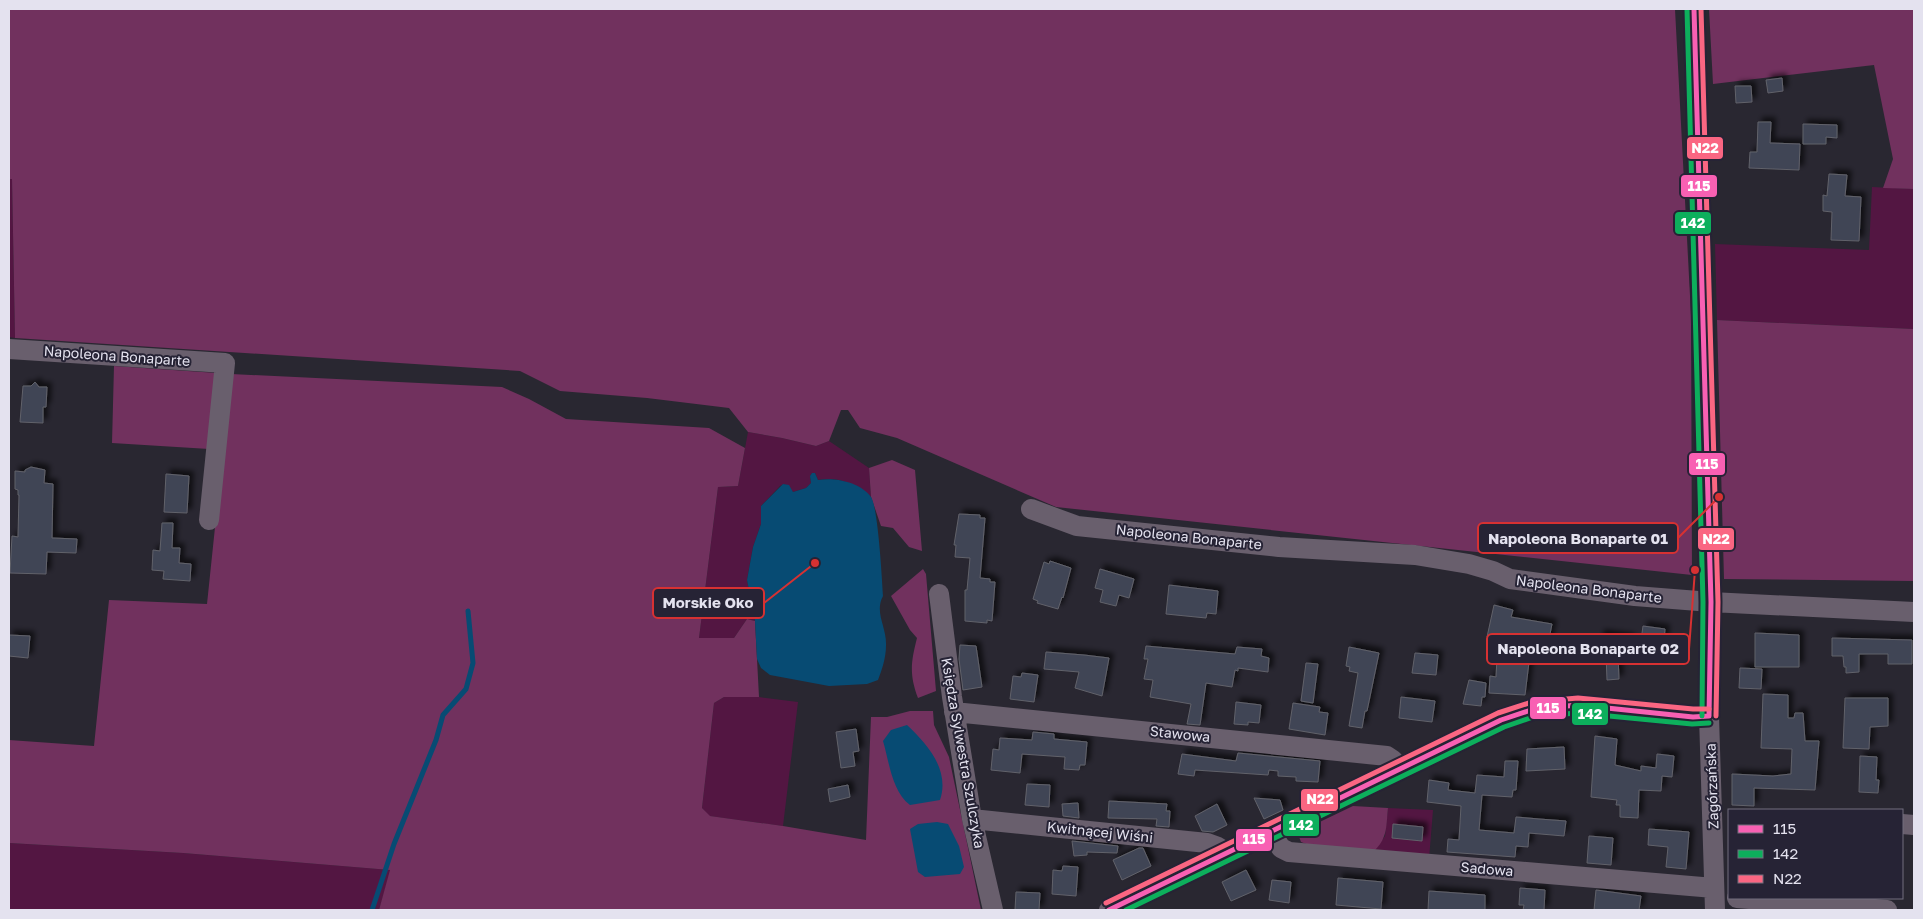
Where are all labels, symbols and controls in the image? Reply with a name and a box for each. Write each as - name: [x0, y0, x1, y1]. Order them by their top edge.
- line badge: N22: [1686, 136, 1724, 160]
- text: N22: [1691, 139, 1719, 156]
- line badge: 115: [1680, 174, 1718, 198]
- text: 115: [1688, 177, 1711, 194]
- line badge: 142: [1674, 211, 1712, 235]
- text: 142: [1681, 214, 1706, 231]
- street label: Napoleona Bonaparte: [43, 342, 191, 369]
- line badge: 115: [1688, 452, 1726, 476]
- text: 115: [1696, 455, 1719, 472]
- street label: Napoleona Bonaparte: [1115, 520, 1263, 553]
- callout: Napoleona Bonaparte 01: [1478, 523, 1678, 553]
- line badge: N22: [1697, 527, 1735, 551]
- text: Napoleona Bonaparte 01: [1488, 529, 1668, 547]
- text: N22: [1702, 530, 1730, 547]
- street label: Napoleona Bonaparte: [1515, 571, 1663, 606]
- callout: Morskie Oko: [653, 588, 764, 618]
- text: Morskie Oko: [663, 593, 753, 611]
- callout: Napoleona Bonaparte 02: [1487, 634, 1689, 664]
- text: Napoleona Bonaparte 02: [1497, 639, 1679, 657]
- street label: Księdza Sylwestra Szulczyka: [938, 656, 989, 850]
- line badge: 115: [1529, 696, 1567, 720]
- text: 115: [1537, 699, 1560, 716]
- line badge: 142: [1571, 702, 1609, 726]
- text: 142: [1578, 705, 1603, 722]
- street label: Stawowa: [1149, 722, 1211, 745]
- street label: Zagórzańska: [1702, 743, 1721, 829]
- line badge: N22: [1300, 788, 1339, 812]
- text: N22: [1306, 790, 1334, 807]
- legend: [1728, 809, 1903, 899]
- line badge: 142: [1282, 813, 1320, 837]
- text: 142: [1289, 816, 1314, 833]
- street label: Kwitnącej Wiśni: [1046, 817, 1154, 846]
- text: 115: [1773, 819, 1796, 837]
- line badge: 115: [1235, 828, 1273, 852]
- text: 115: [1243, 830, 1266, 847]
- text: 142: [1773, 844, 1798, 862]
- street label: Sadowa: [1460, 858, 1514, 879]
- text: N22: [1773, 869, 1802, 887]

